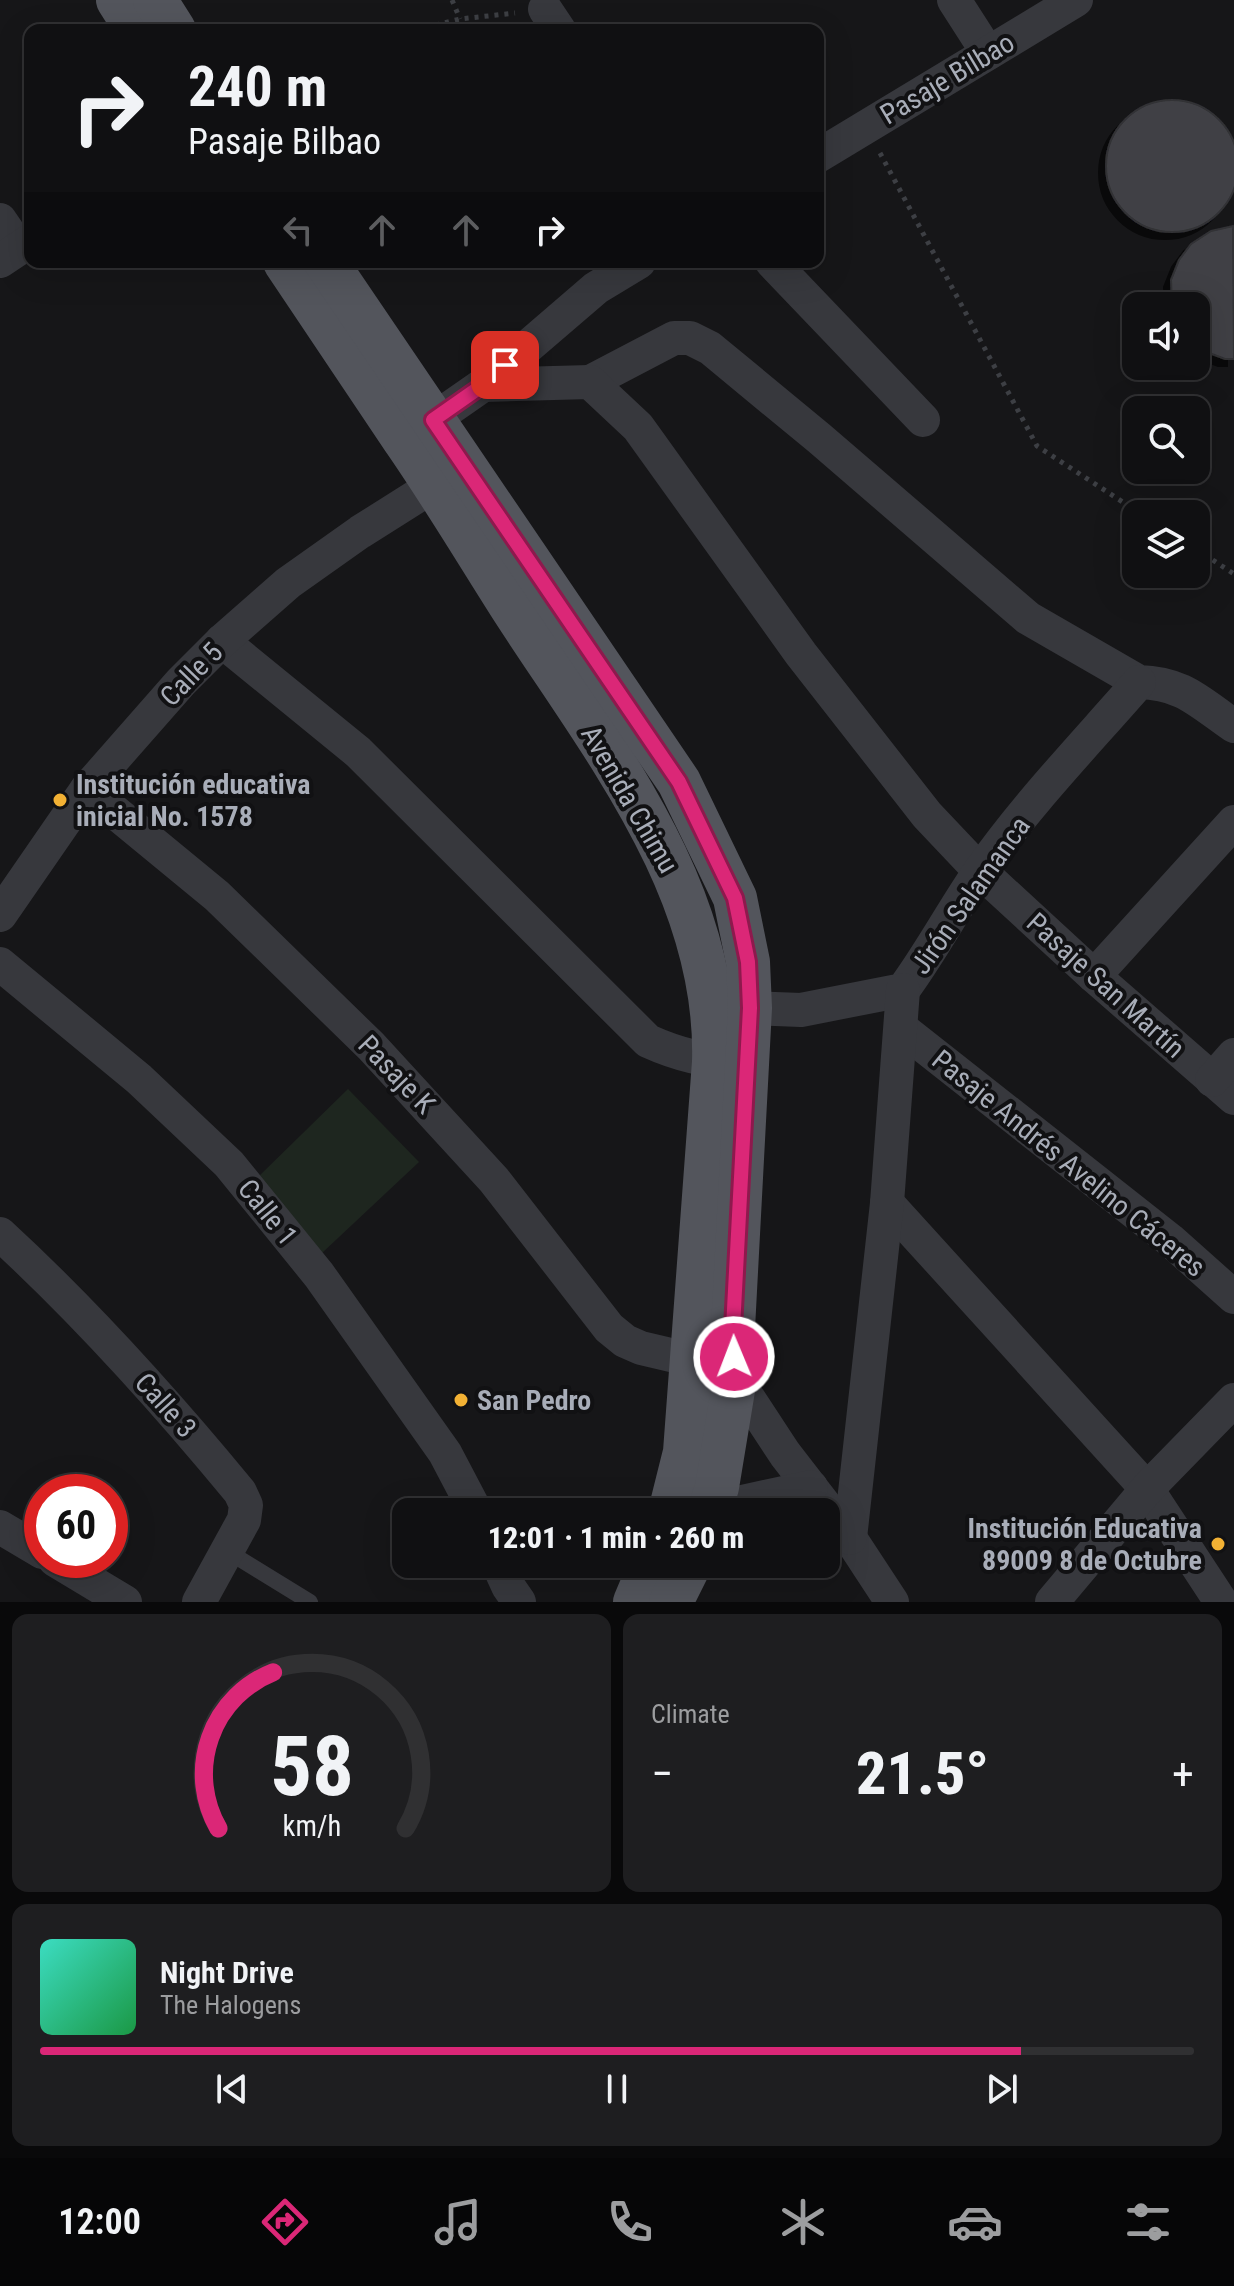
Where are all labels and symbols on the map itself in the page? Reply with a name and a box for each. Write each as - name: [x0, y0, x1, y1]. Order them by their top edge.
- street label: Pasaje Bilbao: [874, 26, 1020, 131]
- pin: [471, 331, 539, 399]
- street label: Calle 5: [153, 636, 229, 713]
- street label: Avenida Chimu: [574, 720, 685, 879]
- place label: Institución educativa inicial No. 1578: [76, 768, 310, 833]
- marker: Institución educativa inicial No. 1578: [51, 791, 69, 809]
- street label: Jirón Salamanca: [904, 810, 1037, 980]
- street label: Pasaje San Martín: [1020, 906, 1191, 1065]
- street label: Pasaje K: [351, 1028, 442, 1121]
- street label: Pasaje Andrés Avelino Cáceres: [925, 1043, 1212, 1284]
- street label: Calle 1: [231, 1173, 304, 1252]
- position arrow: [692, 1315, 776, 1399]
- street label: Calle 3: [128, 1366, 203, 1444]
- place label: San Pedro: [477, 1384, 591, 1417]
- marker: San Pedro: [452, 1391, 470, 1409]
- speed limit sign: 60: [24, 1474, 128, 1578]
- place label: Institución Educativa 89009 8 de Octubre: [967, 1512, 1202, 1577]
- marker: Institución Educativa 89009 8 de Octubre: [1209, 1535, 1227, 1553]

